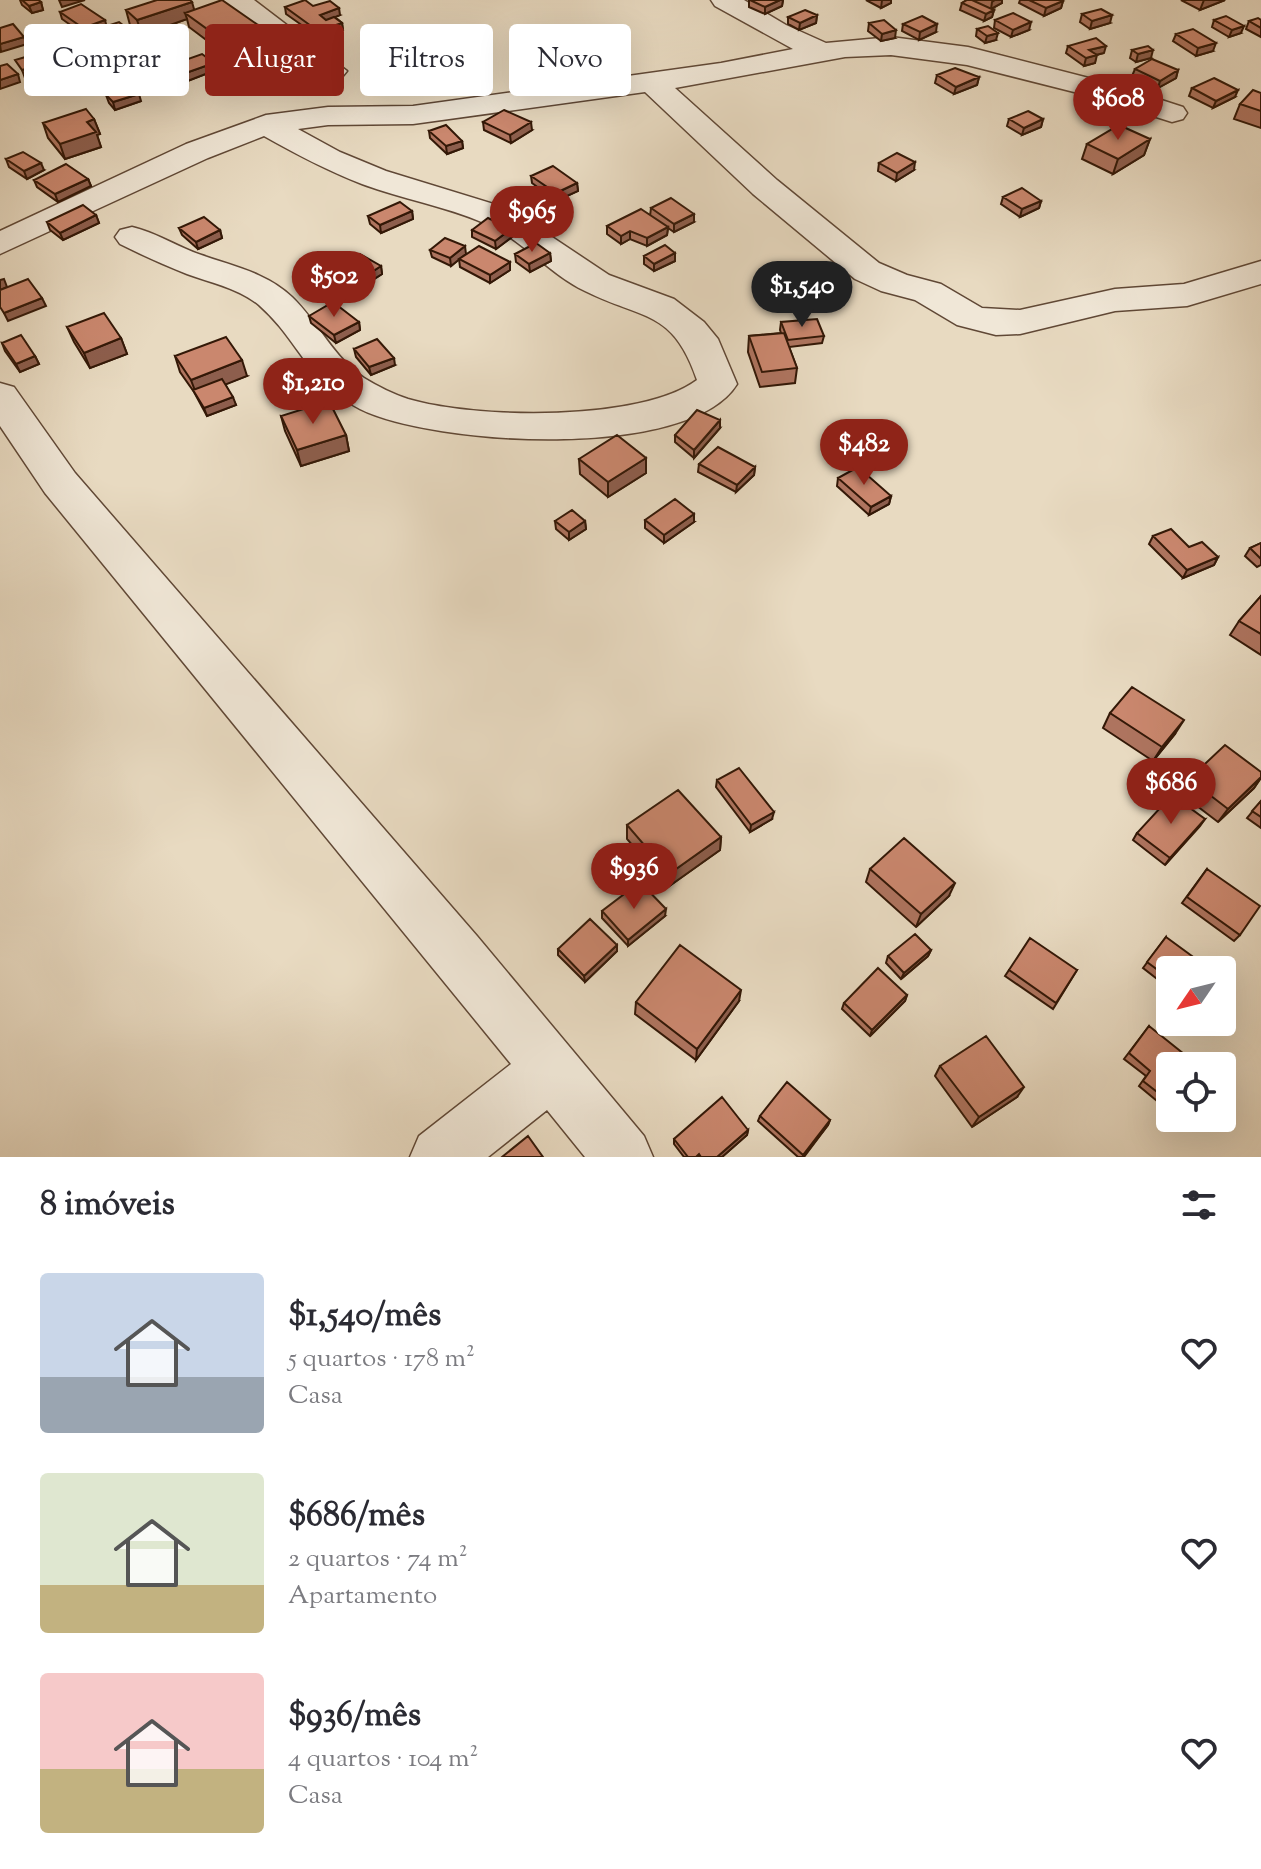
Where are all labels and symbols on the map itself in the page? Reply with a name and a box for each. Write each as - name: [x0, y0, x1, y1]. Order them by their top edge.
- pin: $608: [1071, 74, 1165, 142]
- pin: $965: [485, 186, 579, 254]
- pin: $502: [287, 251, 381, 319]
- pin: $1,540: [737, 261, 867, 329]
- pin: $1,210: [248, 358, 378, 426]
- pin: $482: [817, 419, 911, 487]
- pin: $686: [1124, 758, 1218, 826]
- pin: $936: [587, 843, 681, 911]
- north arrow: [1156, 956, 1236, 1036]

